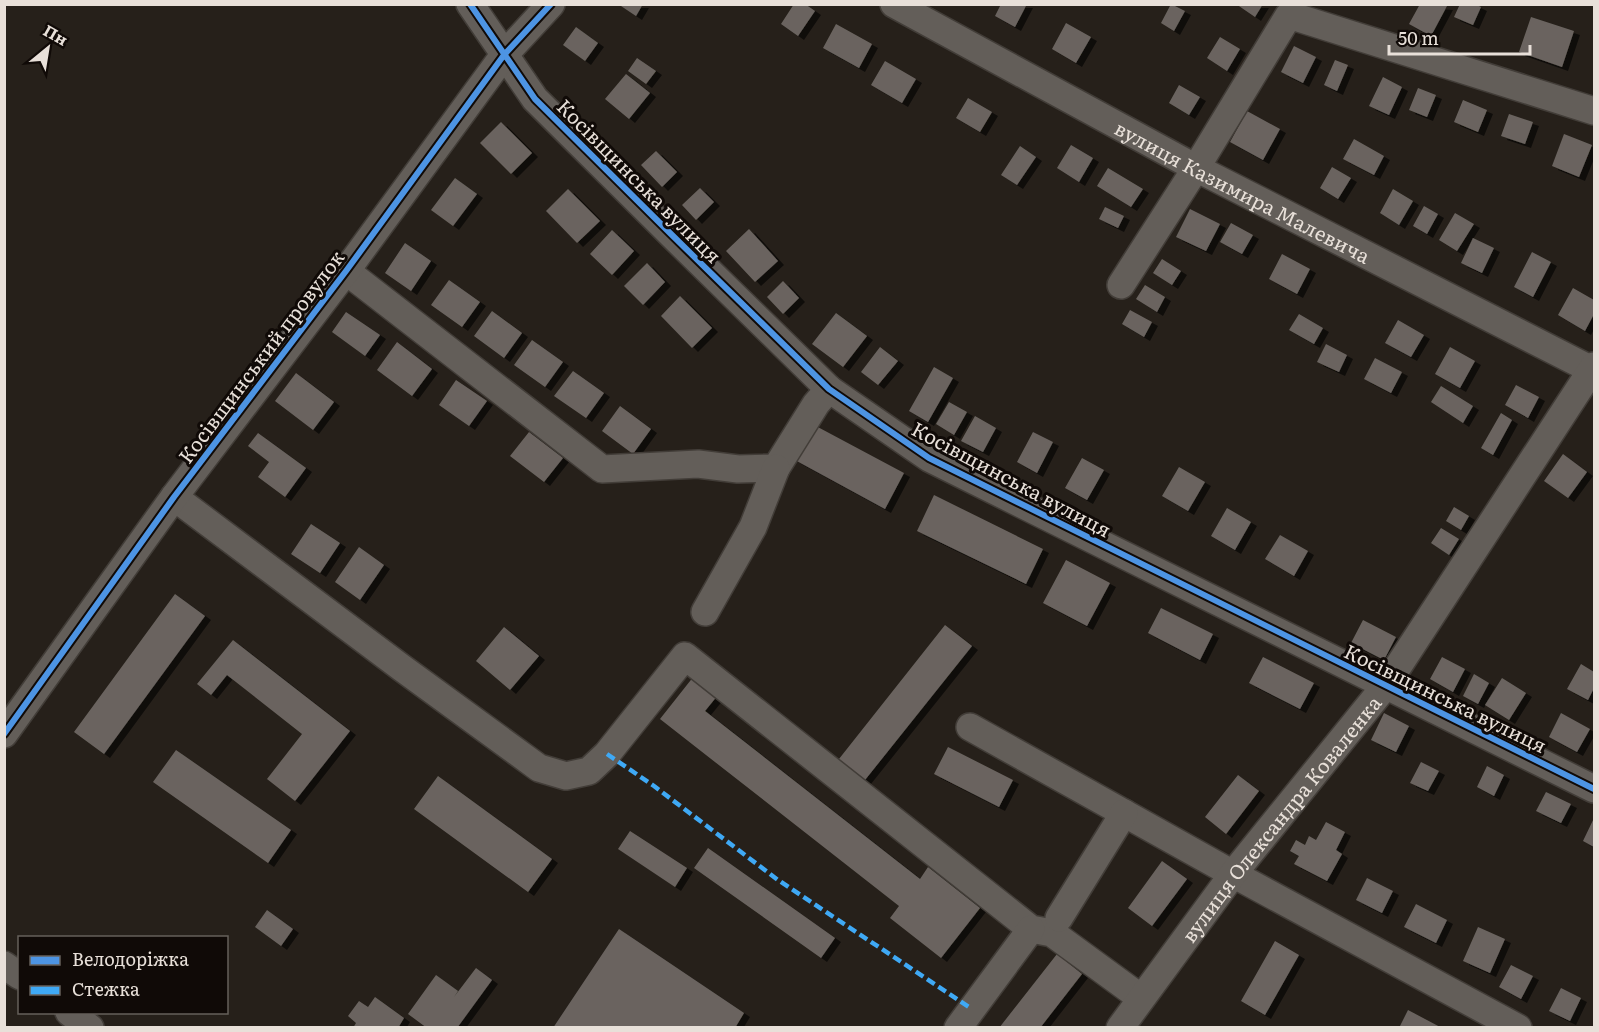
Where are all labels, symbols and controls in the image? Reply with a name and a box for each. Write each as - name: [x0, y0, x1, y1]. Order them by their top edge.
- north arrow: [18, 18, 78, 78]
- text: Пн: [39, 18, 73, 51]
- scale bar: [1389, 18, 1530, 56]
- text: 50 m: [1398, 24, 1439, 51]
- street label: Косівщинська вулиця: [551, 91, 729, 269]
- street label: вулиця Казимира Малевича: [1110, 112, 1376, 270]
- street label: Косівщинський провулок: [170, 243, 350, 469]
- street label: Косівщинська вулиця: [907, 413, 1117, 543]
- street label: Косівщинська вулиця: [1340, 635, 1552, 759]
- street label: вулиця Олександра Коваленка: [1173, 688, 1388, 948]
- legend: [18, 936, 228, 1014]
- text: Велодоріжка: [72, 945, 189, 972]
- text: Стежка: [72, 975, 140, 1002]

